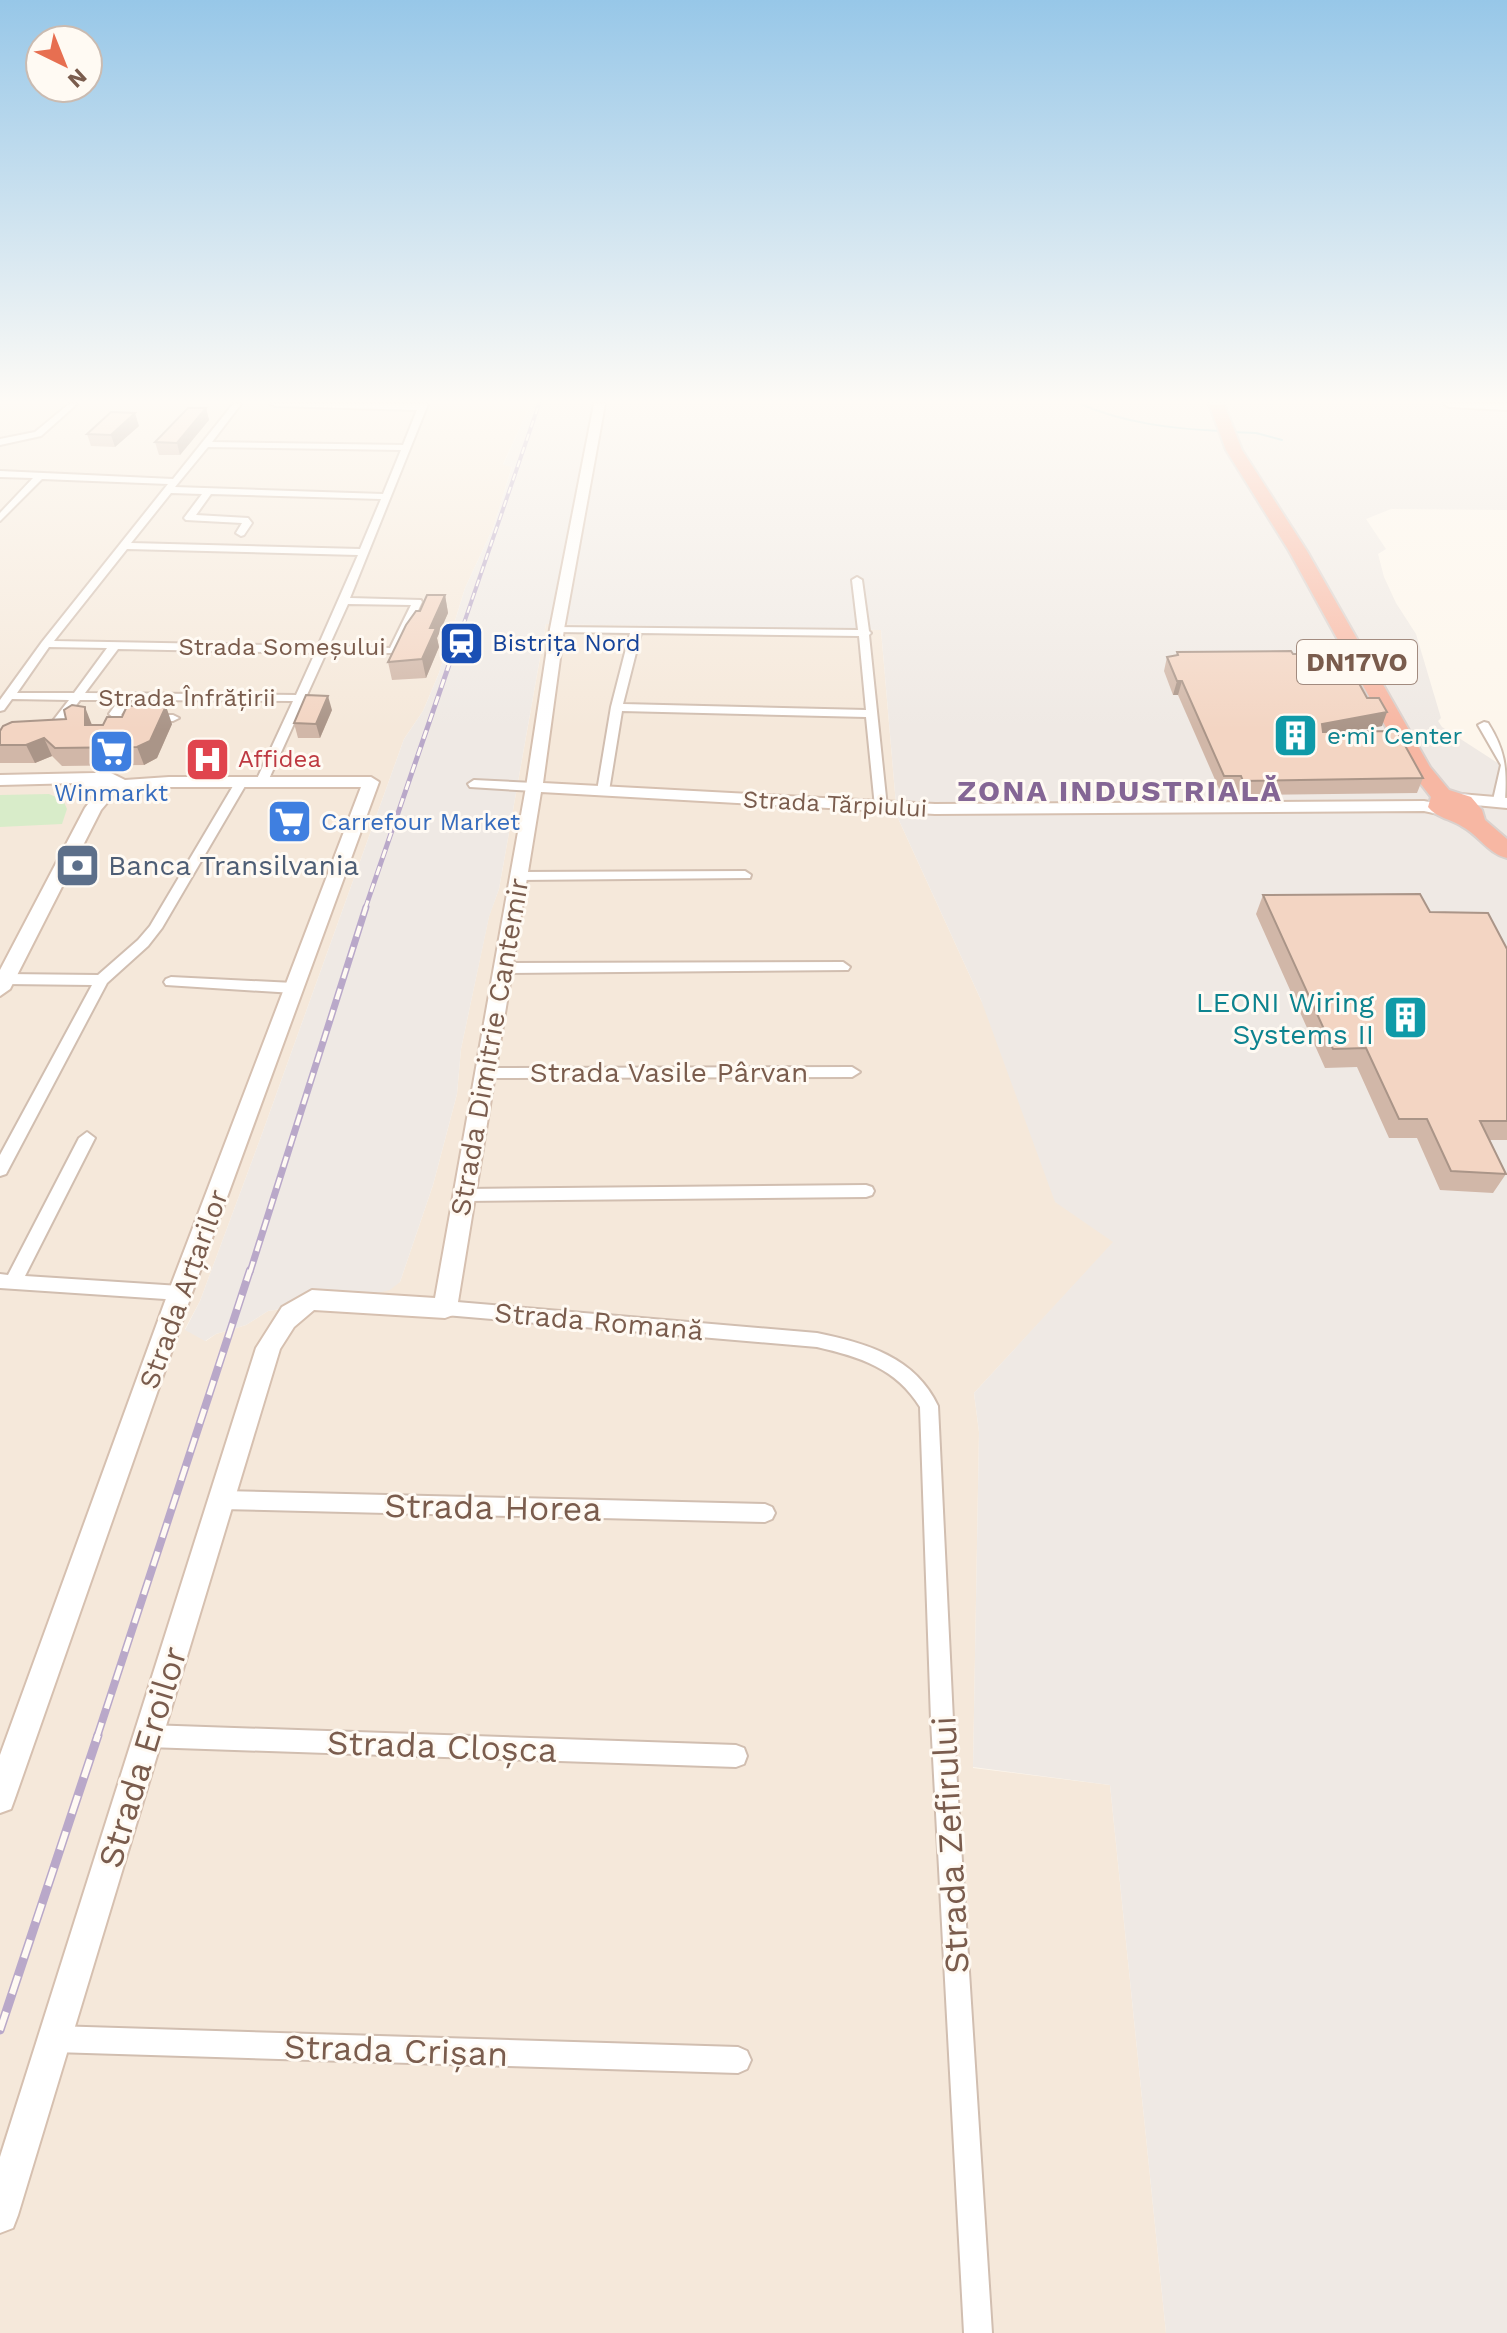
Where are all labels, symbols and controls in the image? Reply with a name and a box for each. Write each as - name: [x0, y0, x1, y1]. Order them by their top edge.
- north arrow: [24, 24, 104, 104]
- text: N: [63, 64, 92, 93]
- station icon: Bistrița Nord: [437, 619, 485, 667]
- place label: Bistrița Nord: [492, 629, 641, 657]
- street label: Strada Someșului: [178, 633, 386, 661]
- road number: DN17VO: [1297, 640, 1417, 684]
- street label: Strada Înfrățirii: [98, 684, 276, 712]
- building icon: e·mi Center: [1272, 712, 1320, 760]
- place label: e·mi Center: [1327, 722, 1463, 750]
- supermarket icon: Winmarkt: [87, 727, 135, 775]
- hospital icon: Affidea: [183, 735, 231, 783]
- place label: Affidea: [238, 745, 321, 773]
- district label: ZONA INDUSTRIALĂ: [957, 773, 1283, 808]
- place label: Winmarkt: [54, 779, 168, 807]
- street label: Strada Tărpiului: [742, 785, 928, 823]
- supermarket icon: Carrefour Market: [266, 798, 314, 846]
- place label: Carrefour Market: [321, 808, 520, 836]
- bank icon: Banca Transilvania: [53, 841, 101, 889]
- place label: Banca Transilvania: [108, 849, 359, 882]
- street label: Strada Dimitrie Cantemir: [444, 876, 535, 1219]
- place label: LEONI Wiring Systems II: [1196, 986, 1374, 1051]
- building icon: LEONI Wiring Systems II: [1381, 994, 1429, 1042]
- street label: Strada Vasile Pârvan: [530, 1056, 808, 1089]
- street label: Strada Arțarilor: [132, 1185, 235, 1394]
- street label: Strada Romană: [493, 1296, 705, 1347]
- street label: Strada Horea: [384, 1485, 602, 1529]
- street label: Strada Eroilor: [89, 1641, 195, 1872]
- street label: Strada Zefirului: [923, 1715, 977, 1975]
- street label: Strada Cloșca: [326, 1722, 558, 1770]
- street label: Strada Crișan: [283, 2026, 509, 2074]

